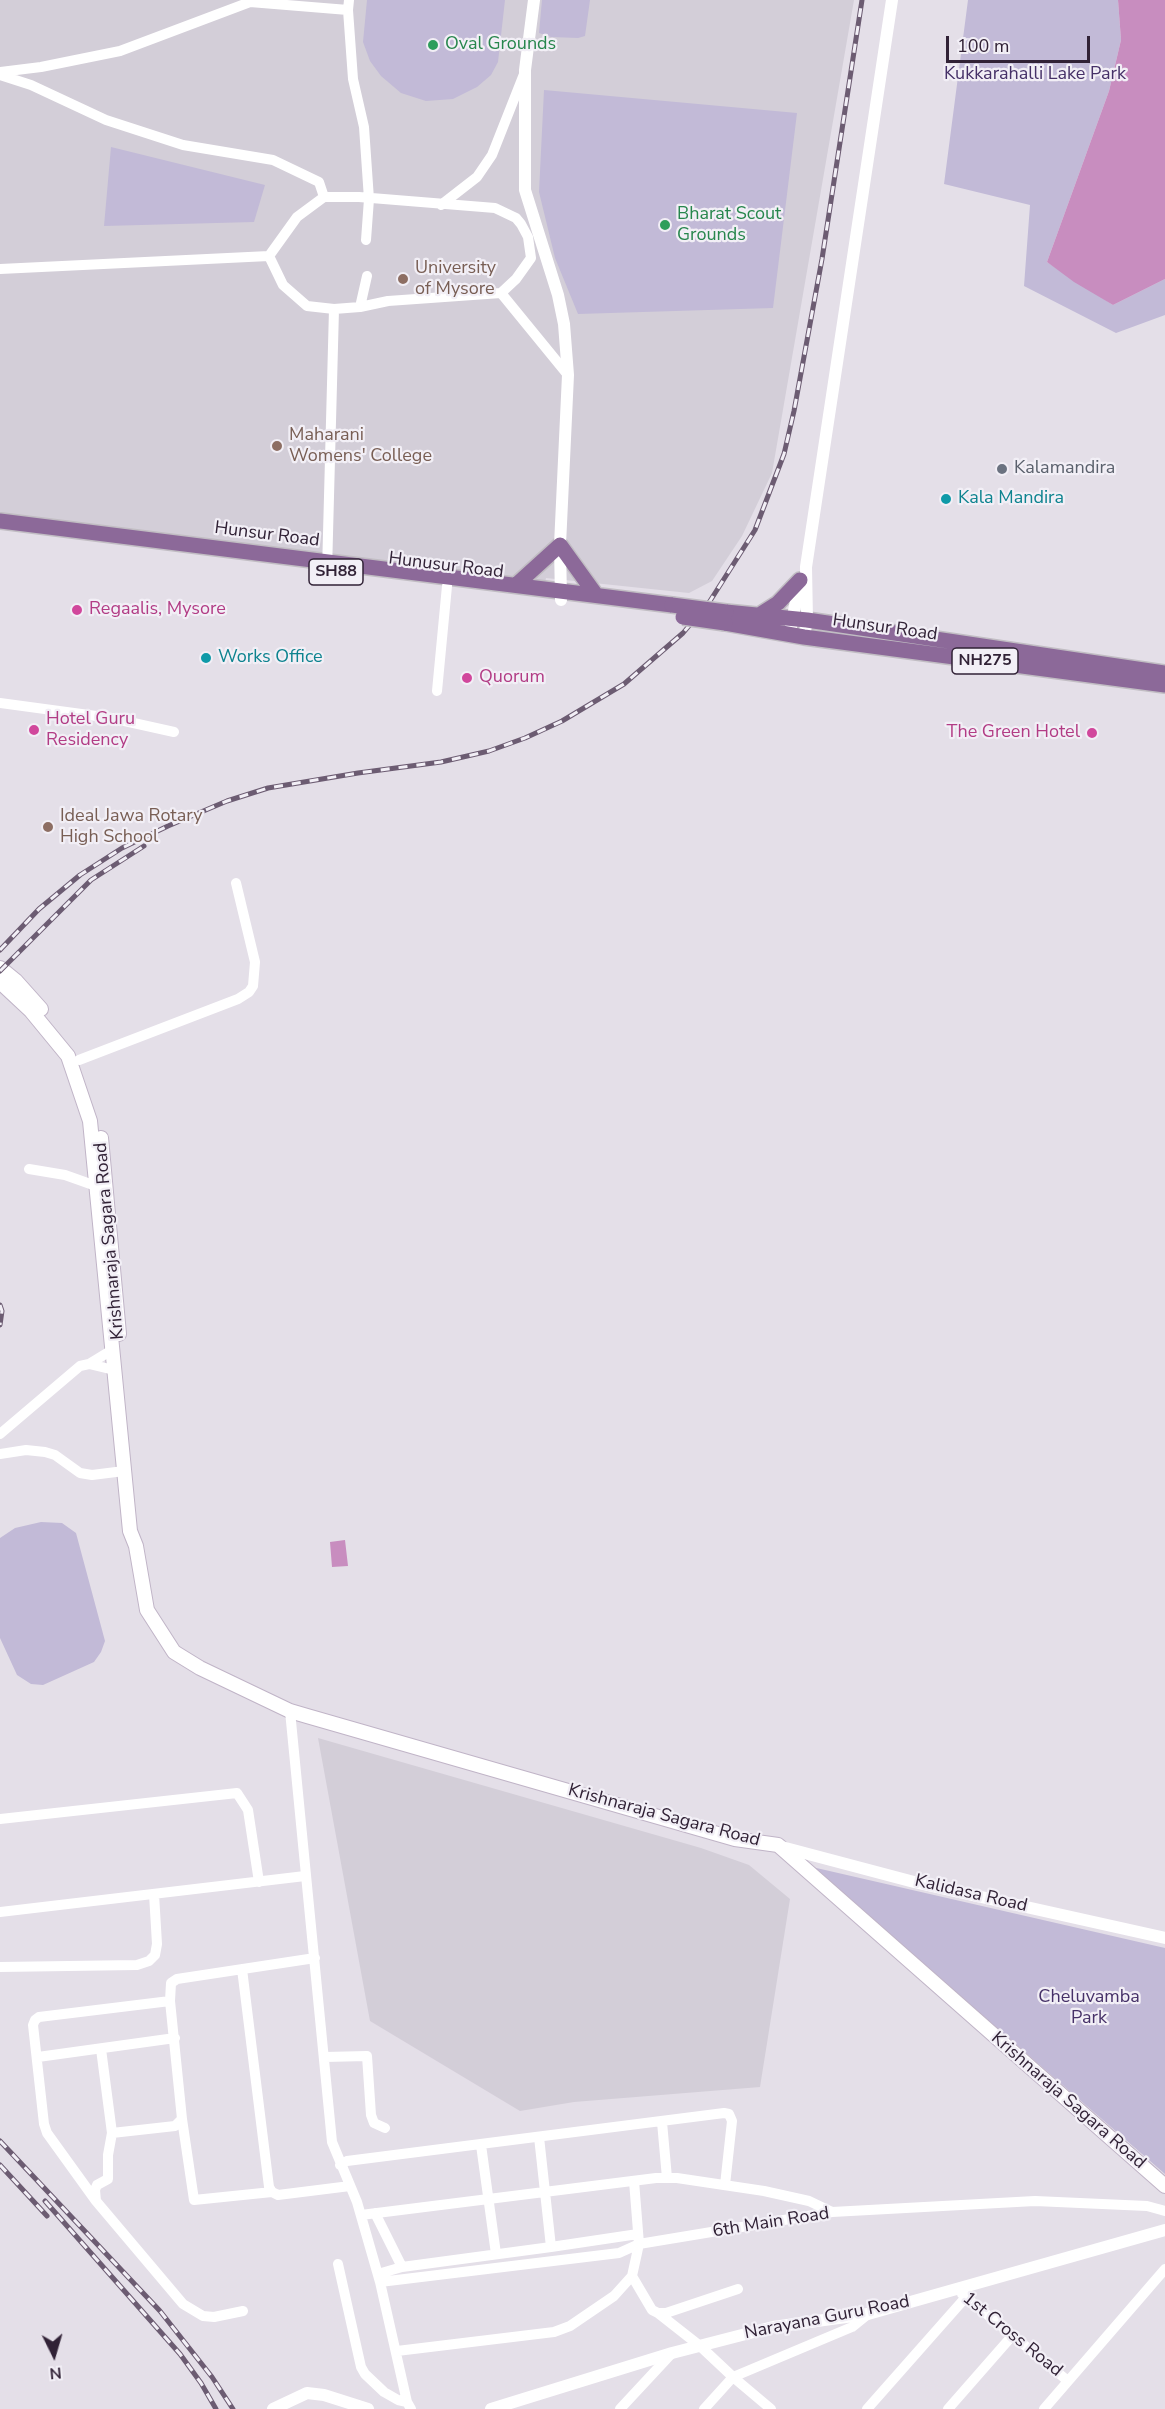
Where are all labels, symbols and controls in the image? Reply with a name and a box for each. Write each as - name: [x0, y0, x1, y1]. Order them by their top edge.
- scale bar: [949, 24, 1093, 62]
- place label: Oval Grounds: [445, 34, 556, 56]
- text: 100 m: [957, 34, 1009, 58]
- marker: Oval Grounds: [426, 38, 440, 52]
- park label: Kukkarahalli Lake Park: [944, 64, 1126, 86]
- place label: Bharat Scout Grounds: [677, 204, 781, 246]
- marker: Bharat Scout Grounds: [658, 218, 672, 232]
- place label: University of Mysore: [415, 258, 496, 300]
- marker: University of Mysore: [396, 272, 410, 286]
- place label: Maharani Womens' College: [289, 425, 432, 468]
- marker: Maharani Womens' College: [270, 439, 284, 453]
- place label: Kalamandira: [1014, 458, 1115, 480]
- marker: Kalamandira: [995, 462, 1009, 476]
- place label: Kala Mandira: [958, 488, 1064, 510]
- marker: Kala Mandira: [939, 492, 953, 506]
- street label: Hunsur Road: [213, 518, 321, 552]
- street label: Hunusur Road: [387, 548, 505, 584]
- road number: SH88: [309, 559, 363, 585]
- place label: Regaalis, Mysore: [89, 599, 226, 621]
- marker: Regaalis, Mysore: [70, 603, 84, 617]
- street label: Hunsur Road: [831, 610, 939, 646]
- place label: Works Office: [218, 647, 323, 669]
- road number: NH275: [952, 648, 1018, 674]
- marker: Works Office: [199, 651, 213, 665]
- place label: Quorum: [479, 667, 545, 689]
- marker: Quorum: [460, 671, 474, 685]
- place label: Hotel Guru Residency: [46, 709, 135, 752]
- place label: The Green Hotel: [947, 722, 1080, 744]
- marker: Hotel Guru Residency: [27, 723, 41, 737]
- marker: The Green Hotel: [1085, 726, 1099, 740]
- place label: Ideal Jawa Rotary High School: [60, 806, 202, 848]
- marker: Ideal Jawa Rotary High School: [41, 820, 55, 834]
- street label: Krishnaraja Sagara Road: [91, 1141, 129, 1341]
- street label: Krishnaraja Sagara Road: [566, 1780, 762, 1852]
- street label: Kalidasa Road: [913, 1871, 1029, 1917]
- park label: Cheluvamba Park: [1038, 1987, 1140, 2030]
- street label: Krishnaraja Sagara Road: [986, 2028, 1150, 2174]
- street label: 6th Main Road: [711, 2203, 831, 2243]
- street label: 1st Cross Road: [958, 2288, 1066, 2382]
- street label: Narayana Guru Road: [743, 2291, 911, 2345]
- north arrow: [24, 2325, 84, 2385]
- text: N: [49, 2361, 62, 2384]

